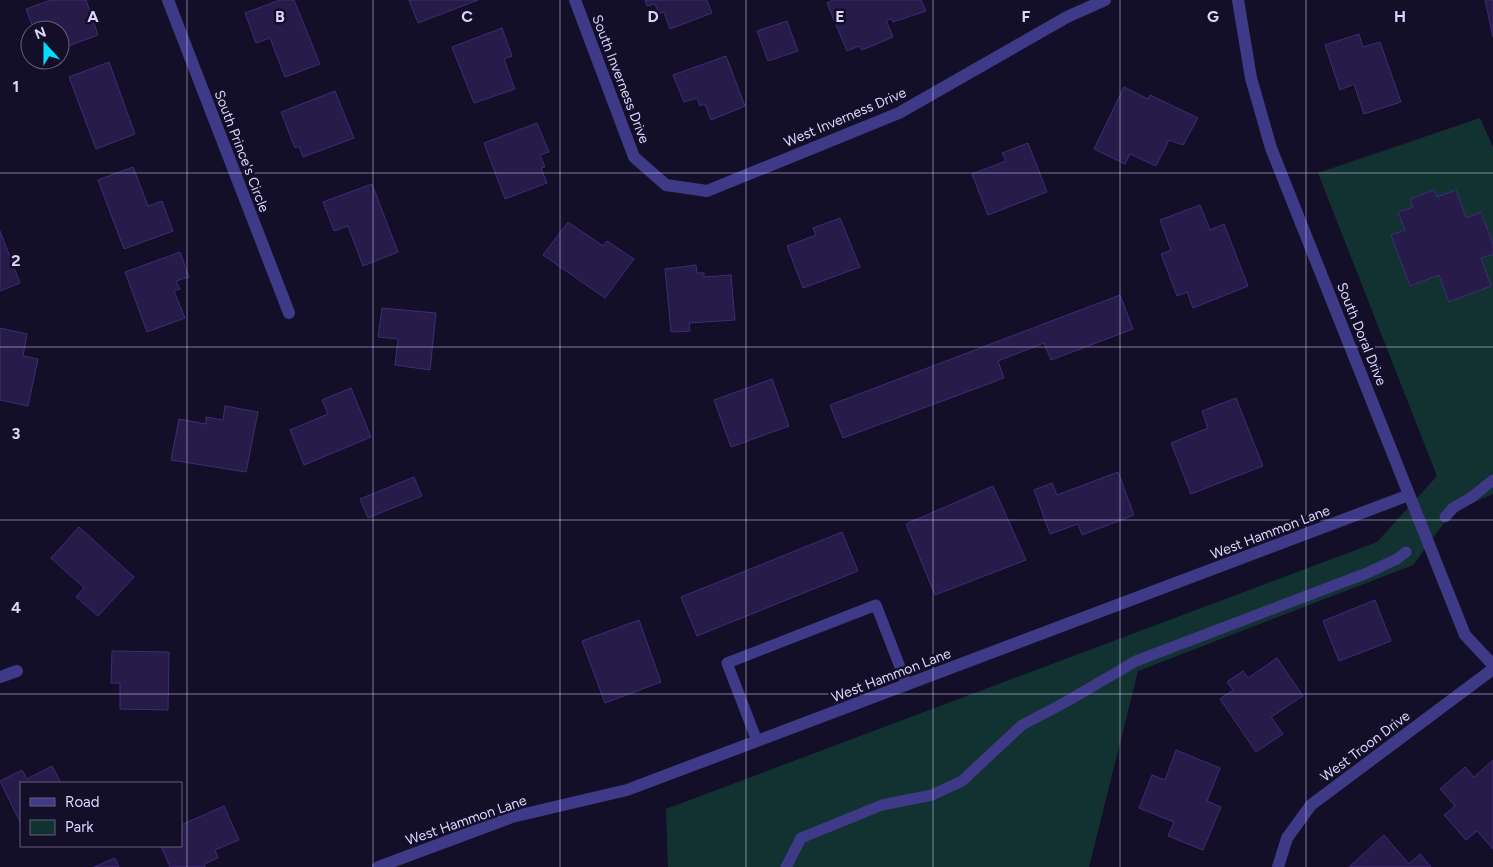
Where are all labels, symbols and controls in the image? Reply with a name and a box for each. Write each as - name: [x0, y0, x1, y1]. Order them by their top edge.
- text: A: [87, 7, 99, 26]
- text: B: [275, 7, 285, 26]
- text: C: [461, 7, 473, 26]
- text: E: [835, 7, 845, 26]
- text: F: [1022, 7, 1031, 26]
- text: G: [1207, 7, 1219, 26]
- text: H: [1394, 7, 1406, 26]
- street label: South Inverness Drive: [589, 12, 653, 146]
- north arrow: [20, 20, 70, 70]
- text: N: [32, 23, 49, 43]
- text: 1: [13, 77, 19, 96]
- street label: West Inverness Drive: [782, 84, 909, 151]
- street label: South Prince's Circle: [210, 88, 273, 215]
- text: 2: [11, 251, 21, 270]
- street label: South Doral Drive: [1333, 280, 1390, 389]
- text: 3: [12, 424, 21, 443]
- street label: West Hammon Lane: [1208, 502, 1333, 563]
- text: 4: [11, 598, 21, 617]
- street label: West Hammon Lane: [829, 645, 954, 706]
- street label: West Troon Drive: [1317, 707, 1414, 786]
- legend: [20, 782, 182, 847]
- street label: West Hammon Lane: [404, 792, 529, 849]
- text: Road: [65, 793, 100, 811]
- text: Park: [65, 818, 94, 836]

